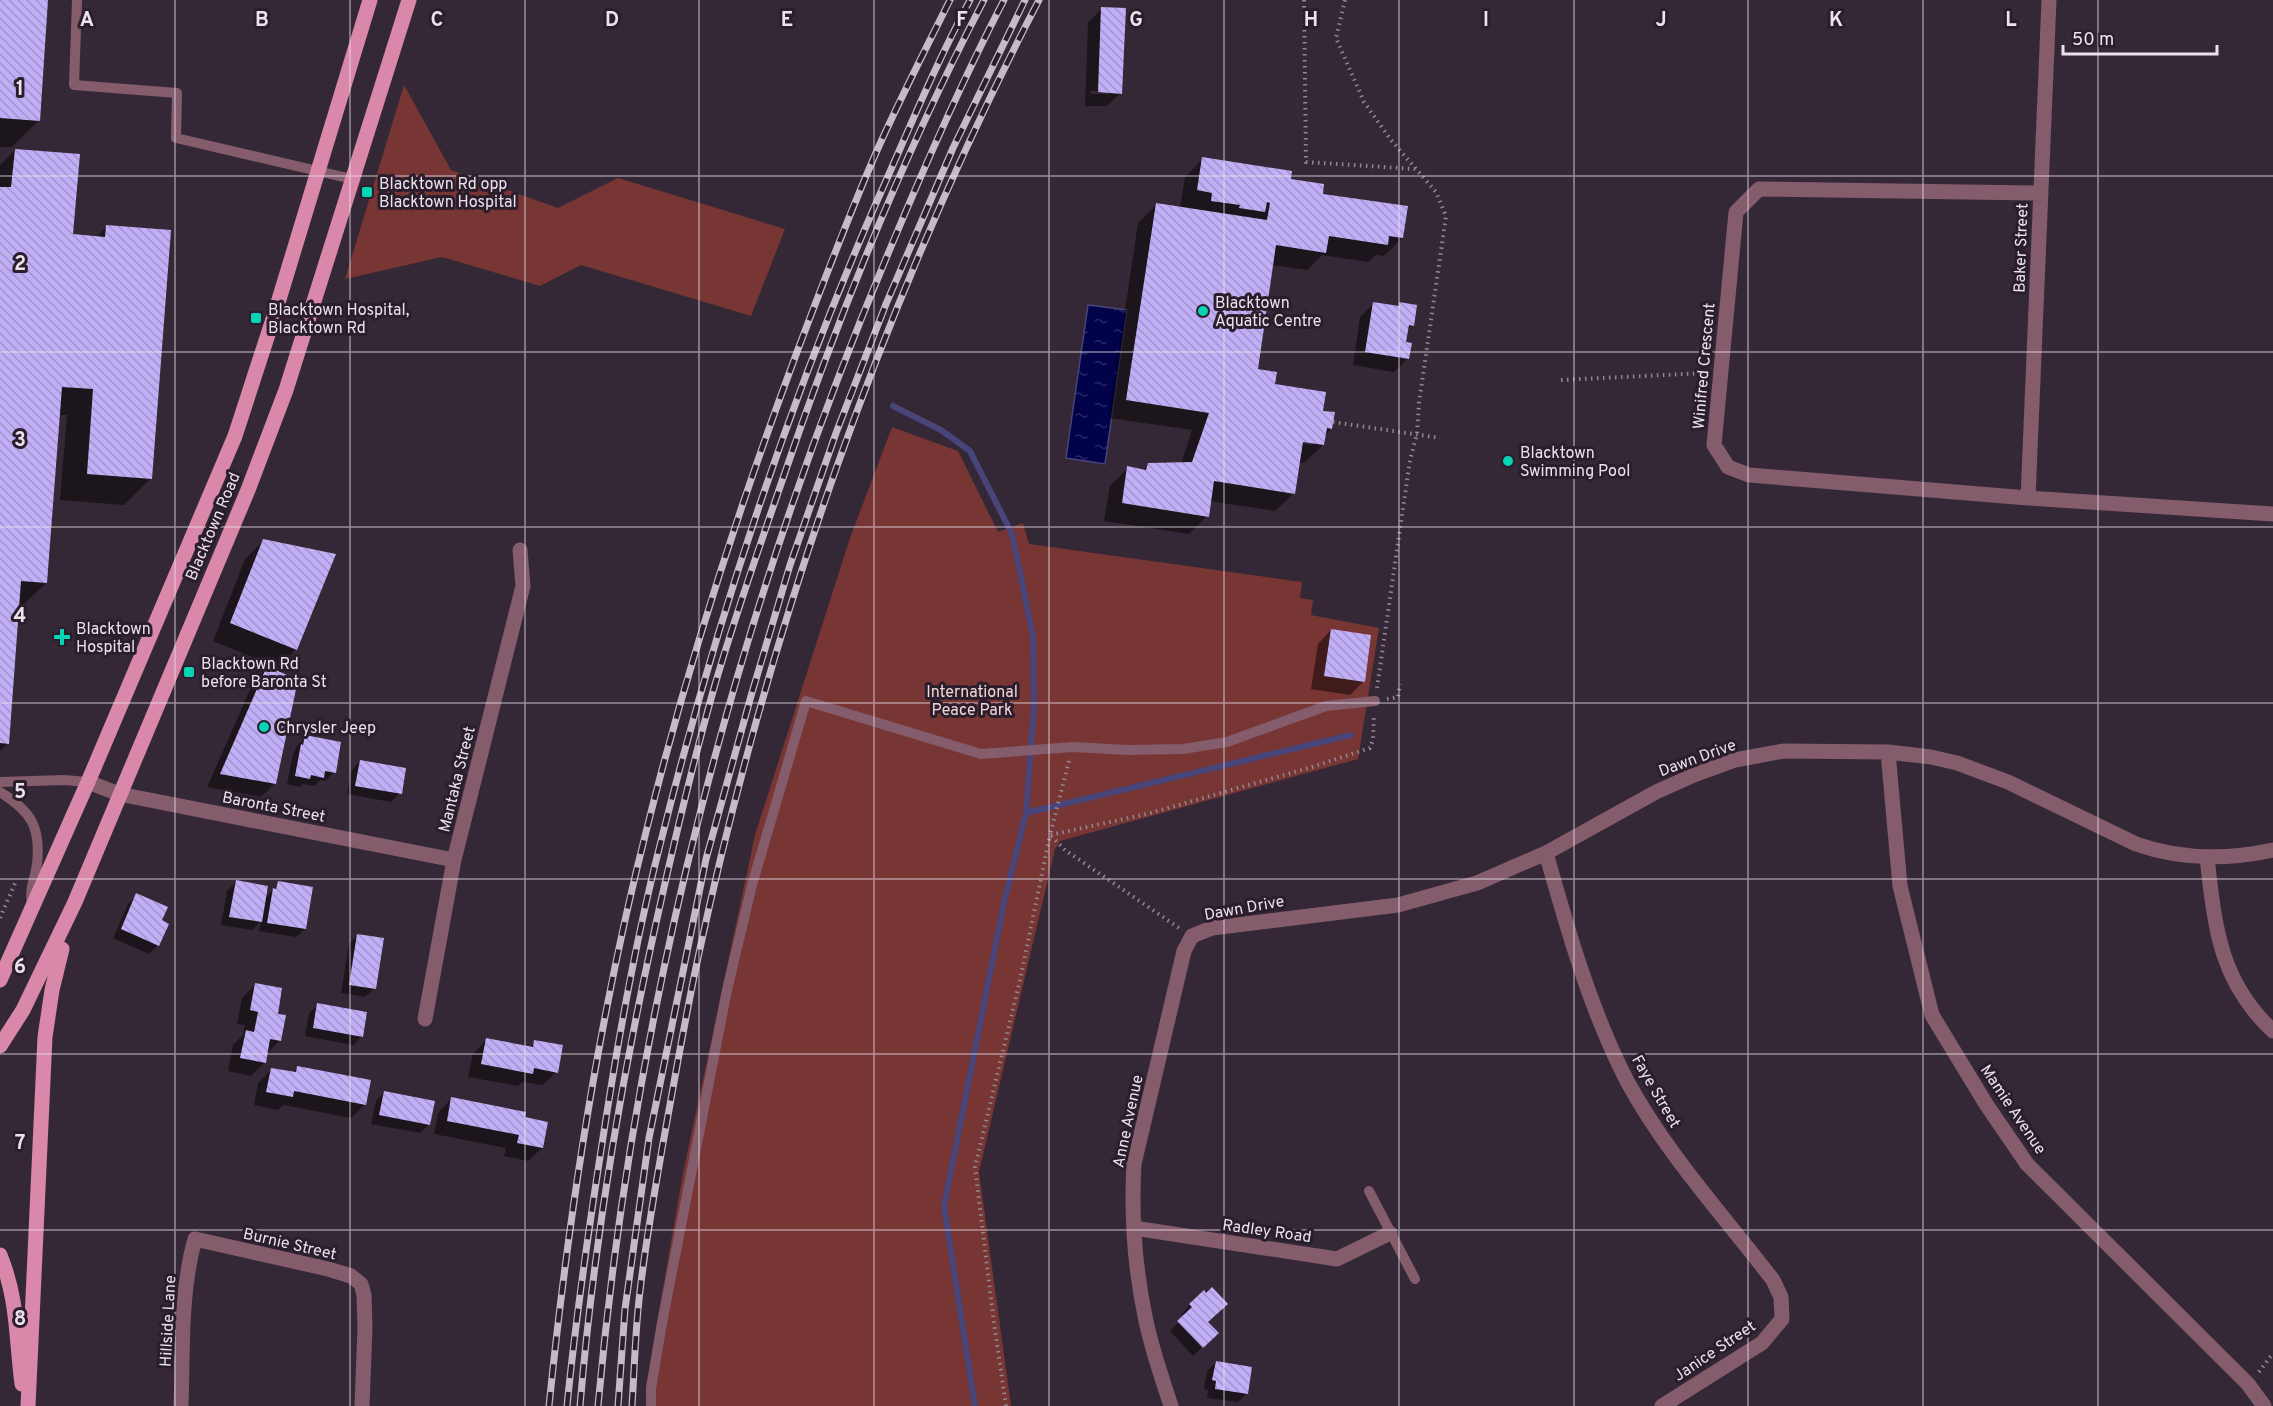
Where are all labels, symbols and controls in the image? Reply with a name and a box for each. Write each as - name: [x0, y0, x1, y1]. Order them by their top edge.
- text: A: [80, 8, 94, 34]
- text: B: [255, 8, 269, 34]
- text: C: [431, 8, 443, 34]
- text: D: [605, 8, 619, 34]
- text: E: [781, 8, 793, 34]
- text: F: [956, 8, 968, 34]
- text: G: [1129, 8, 1143, 34]
- text: H: [1304, 8, 1318, 34]
- text: I: [1483, 8, 1489, 34]
- text: J: [1655, 8, 1667, 34]
- text: K: [1829, 8, 1843, 34]
- text: L: [2005, 8, 2017, 34]
- scale bar: [2063, 18, 2218, 56]
- text: 50 m: [2072, 29, 2114, 52]
- text: 1: [16, 77, 24, 103]
- place label: Blacktown Rd opp Blacktown Hospital: [379, 175, 517, 213]
- marker: Blacktown Rd opp Blacktown Hospital: [360, 185, 374, 199]
- street label: Baker Street: [2010, 203, 2034, 293]
- text: 2: [14, 252, 26, 278]
- place label: Blacktown Aquatic Centre: [1215, 294, 1321, 332]
- place label: Blacktown Hospital, Blacktown Rd: [268, 301, 409, 339]
- street label: Winifred Crescent: [1689, 302, 1720, 430]
- marker: Blacktown Aquatic Centre: [1196, 304, 1210, 318]
- marker: Blacktown Hospital, Blacktown Rd: [249, 311, 263, 325]
- text: 3: [14, 428, 26, 454]
- place label: Blacktown Swimming Pool: [1520, 444, 1630, 482]
- marker: Blacktown Swimming Pool: [1501, 454, 1515, 468]
- street label: Blacktown Road: [182, 470, 246, 584]
- text: 4: [14, 604, 26, 630]
- place label: Blacktown Hospital: [76, 620, 151, 658]
- marker: Blacktown Hospital: [53, 628, 71, 646]
- place label: Blacktown Rd before Baronta St: [201, 655, 327, 693]
- marker: Blacktown Rd before Baronta St: [182, 665, 196, 679]
- park label: International Peace Park: [926, 683, 1018, 721]
- place label: Chrysler Jeep: [276, 719, 376, 739]
- marker: Chrysler Jeep: [257, 720, 271, 734]
- street label: Mantaka Street: [435, 724, 481, 834]
- street label: Dawn Drive: [1656, 736, 1739, 782]
- text: 5: [14, 780, 26, 806]
- street label: Baronta Street: [220, 788, 327, 828]
- street label: Dawn Drive: [1203, 892, 1286, 926]
- text: 6: [14, 955, 26, 981]
- street label: Faye Street: [1626, 1052, 1684, 1132]
- street label: Mamie Avenue: [1975, 1061, 2050, 1159]
- street label: Anne Avenue: [1109, 1073, 1149, 1170]
- text: 7: [15, 1131, 25, 1157]
- street label: Radley Road: [1221, 1216, 1313, 1248]
- street label: Burnie Street: [241, 1224, 338, 1265]
- street label: Hillside Lane: [157, 1275, 181, 1368]
- text: 8: [14, 1307, 26, 1333]
- street label: Janice Street: [1670, 1317, 1760, 1387]

